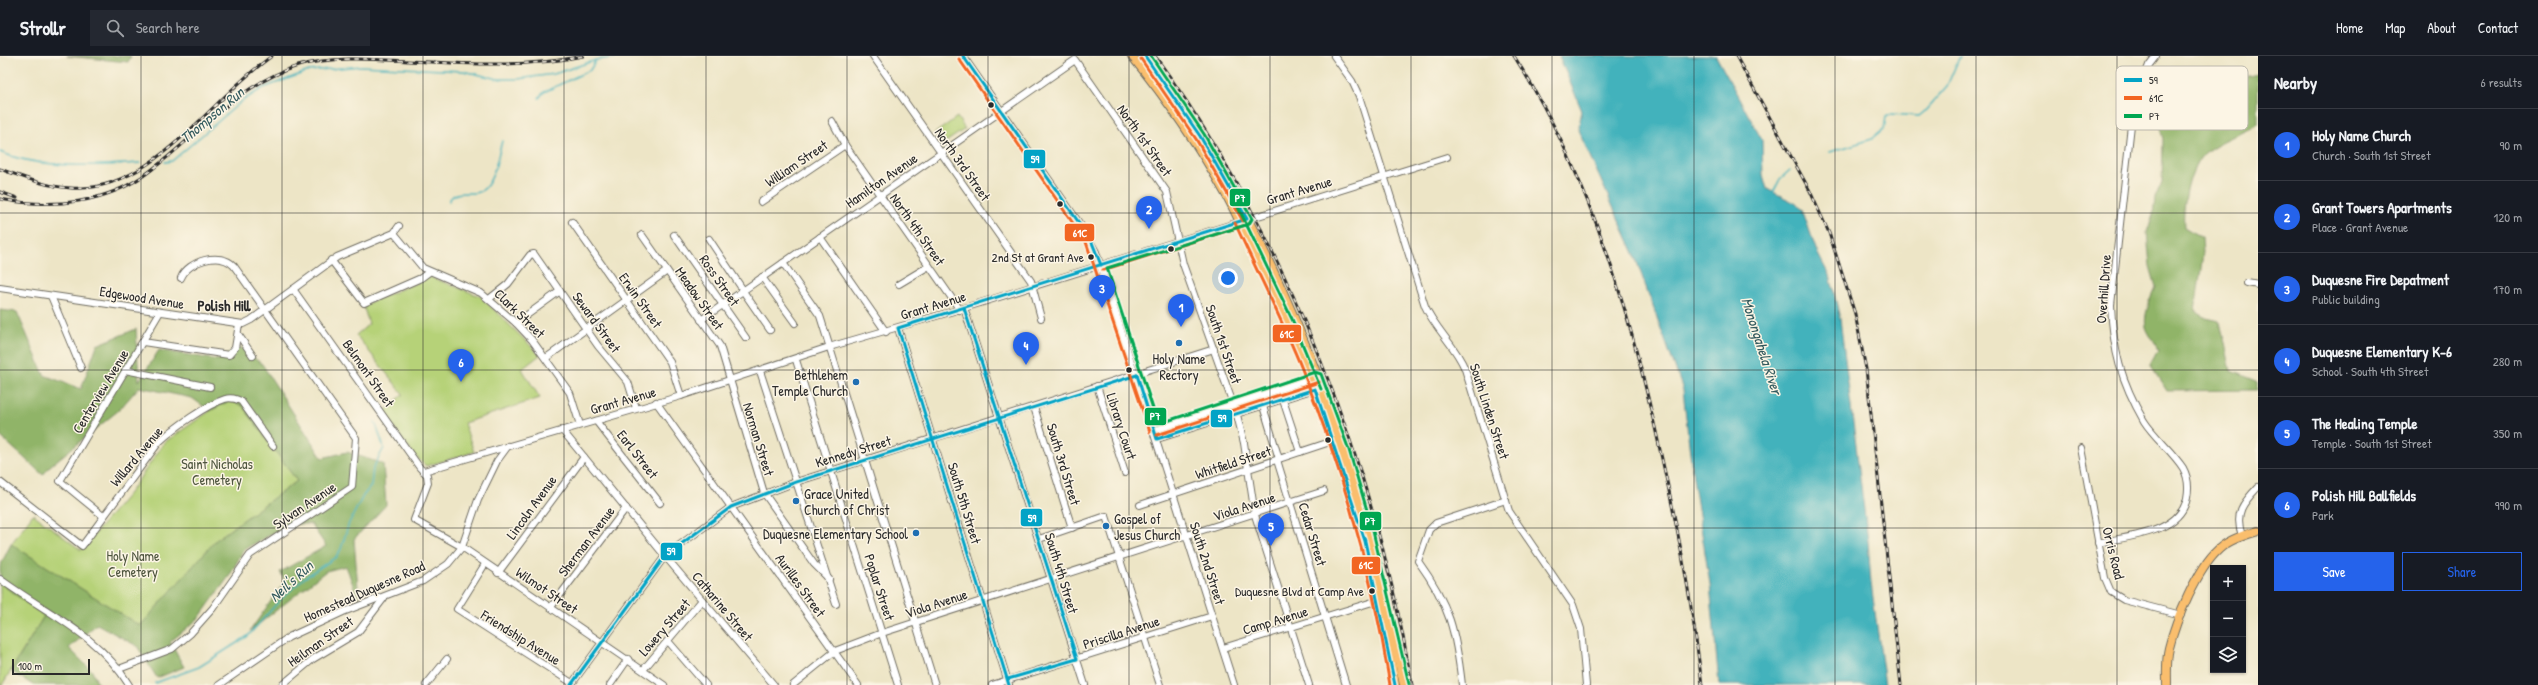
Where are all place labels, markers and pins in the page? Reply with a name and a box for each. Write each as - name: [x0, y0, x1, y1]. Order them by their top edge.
- unlabelled marker: [986, 100, 996, 110]
- pin: 2: [1136, 196, 1162, 229]
- unlabelled marker: [1055, 199, 1065, 209]
- unlabelled marker: [1166, 244, 1176, 254]
- place label: 2nd St at Grant Ave: [992, 248, 1084, 266]
- marker: 2nd St at Grant Ave: [1086, 252, 1096, 262]
- pin: 3: [1089, 275, 1115, 308]
- pin: 1: [1168, 294, 1194, 327]
- pin: 4: [1013, 332, 1039, 365]
- marker: Holy Name Rectory: [1174, 338, 1184, 348]
- pin: 6: [448, 349, 474, 382]
- place label: Holy Name Rectory: [1152, 349, 1206, 385]
- place label: Bethlehem Temple Church: [772, 365, 848, 401]
- unlabelled marker: [1124, 365, 1134, 375]
- marker: Bethlehem Temple Church: [851, 377, 861, 387]
- unlabelled marker: [1323, 435, 1333, 445]
- place label: Grace United Church of Christ: [804, 484, 889, 519]
- marker: Grace United Church of Christ: [791, 496, 801, 506]
- place label: Gospel of Jesus Church: [1114, 509, 1180, 544]
- pin: 5: [1258, 513, 1284, 546]
- marker: Gospel of Jesus Church: [1101, 521, 1111, 531]
- place label: Duquesne Elementary School: [763, 524, 908, 544]
- marker: Duquesne Elementary School: [911, 528, 921, 538]
- place label: Duquesne Blvd at Camp Ave: [1235, 582, 1364, 600]
- marker: Duquesne Blvd at Camp Ave: [1367, 586, 1377, 596]

